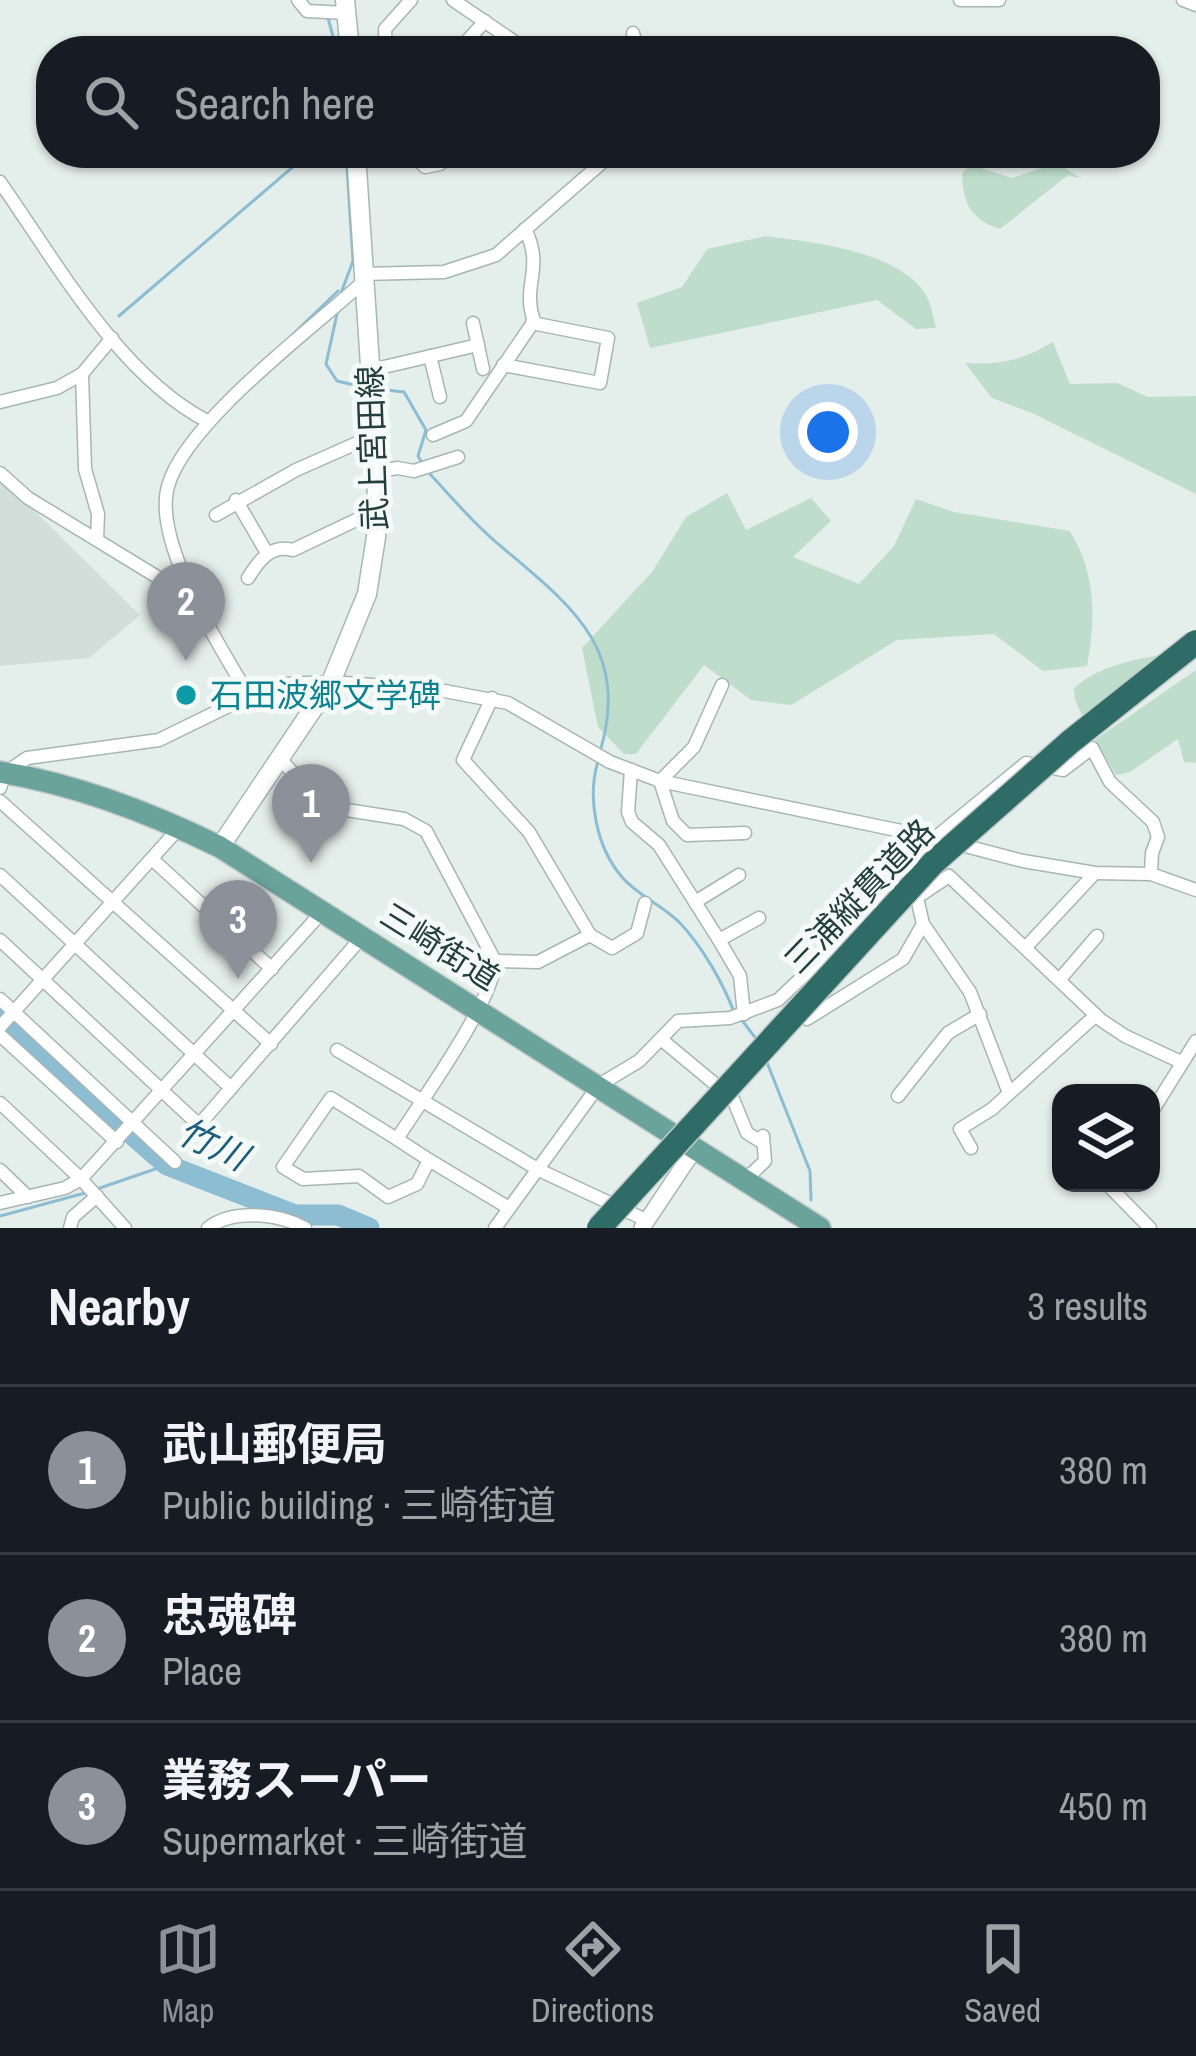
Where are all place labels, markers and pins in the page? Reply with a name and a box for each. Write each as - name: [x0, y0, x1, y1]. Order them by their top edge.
- pin: 2: [147, 562, 225, 661]
- place label: 石田波郷文学碑: [210, 673, 441, 717]
- marker: 石田波郷文学碑: [173, 682, 199, 708]
- pin: 1: [272, 764, 350, 863]
- pin: 3: [199, 880, 277, 979]

